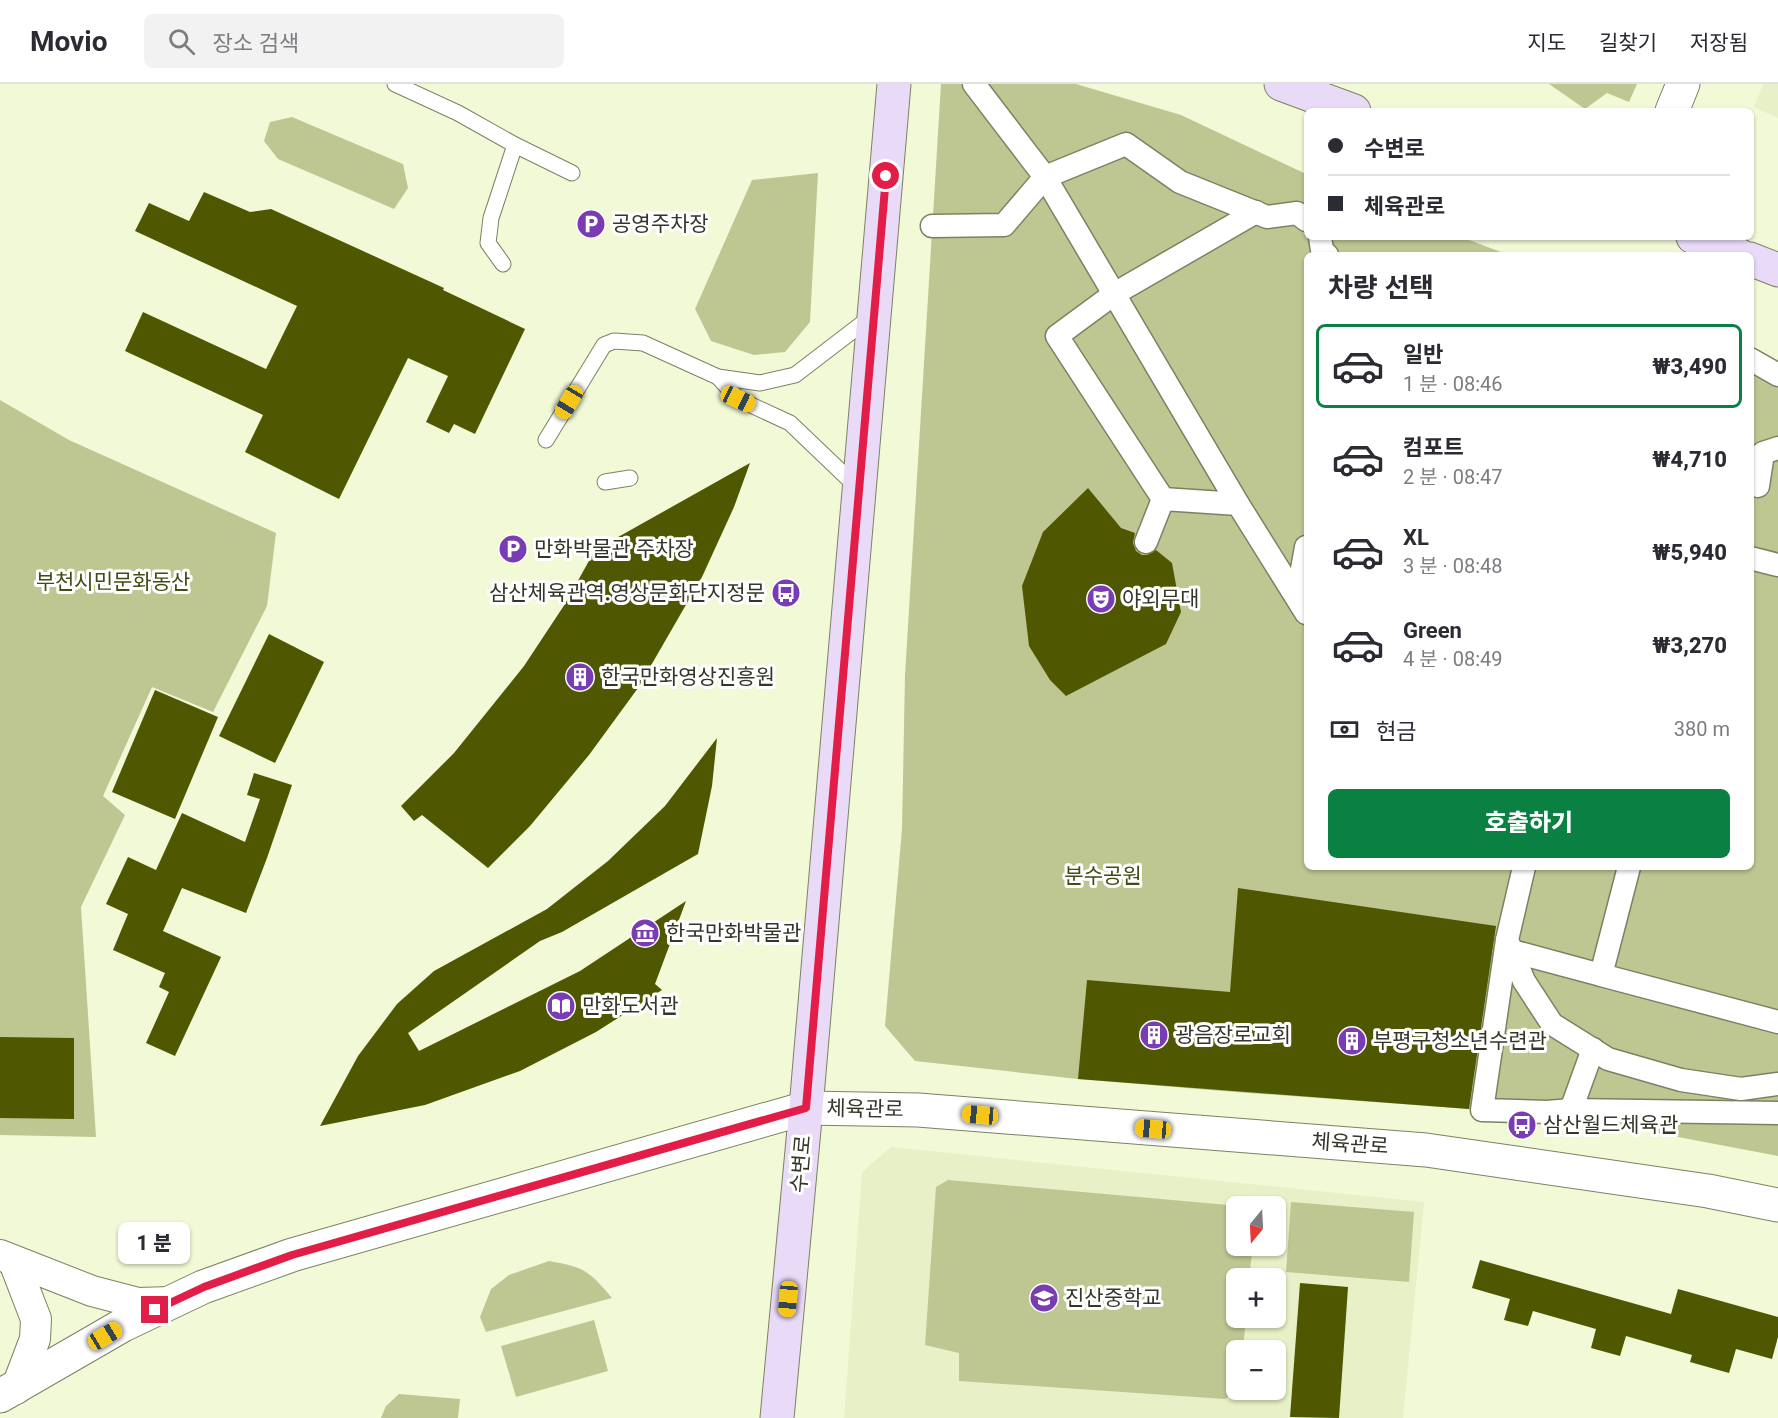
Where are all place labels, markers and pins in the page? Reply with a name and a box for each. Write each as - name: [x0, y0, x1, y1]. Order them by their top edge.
- parking icon: 공영주차장: [575, 208, 607, 240]
- place label: 공영주차장: [612, 212, 709, 236]
- parking icon: 만화박물관 주차장: [497, 533, 529, 565]
- place label: 만화박물관 주차장: [534, 537, 694, 561]
- bus stop icon: 삼산체육관역.영상문화단지정문: [770, 577, 802, 609]
- place label: 삼산체육관역.영상문화단지정문: [489, 581, 765, 605]
- theatre icon: 야외무대: [1085, 583, 1117, 615]
- place label: 야외무대: [1122, 587, 1199, 611]
- building icon: 한국만화영상진흥원: [564, 661, 596, 693]
- place label: 한국만화영상진흥원: [601, 665, 775, 689]
- museum icon: 한국만화박물관: [629, 917, 661, 949]
- place label: 한국만화박물관: [666, 921, 801, 945]
- library icon: 만화도서관: [545, 990, 577, 1022]
- place label: 만화도서관: [582, 994, 679, 1018]
- building icon: 광음장로교회: [1138, 1019, 1170, 1051]
- place label: 광음장로교회: [1175, 1023, 1291, 1047]
- building icon: 부평구청소년수련관: [1336, 1025, 1368, 1057]
- place label: 부평구청소년수련관: [1373, 1029, 1547, 1053]
- bus stop icon: 삼산월드체육관: [1506, 1109, 1538, 1141]
- place label: 삼산월드체육관: [1543, 1113, 1678, 1137]
- school or university icon: 진산중학교: [1028, 1282, 1060, 1314]
- place label: 진산중학교: [1065, 1286, 1162, 1310]

